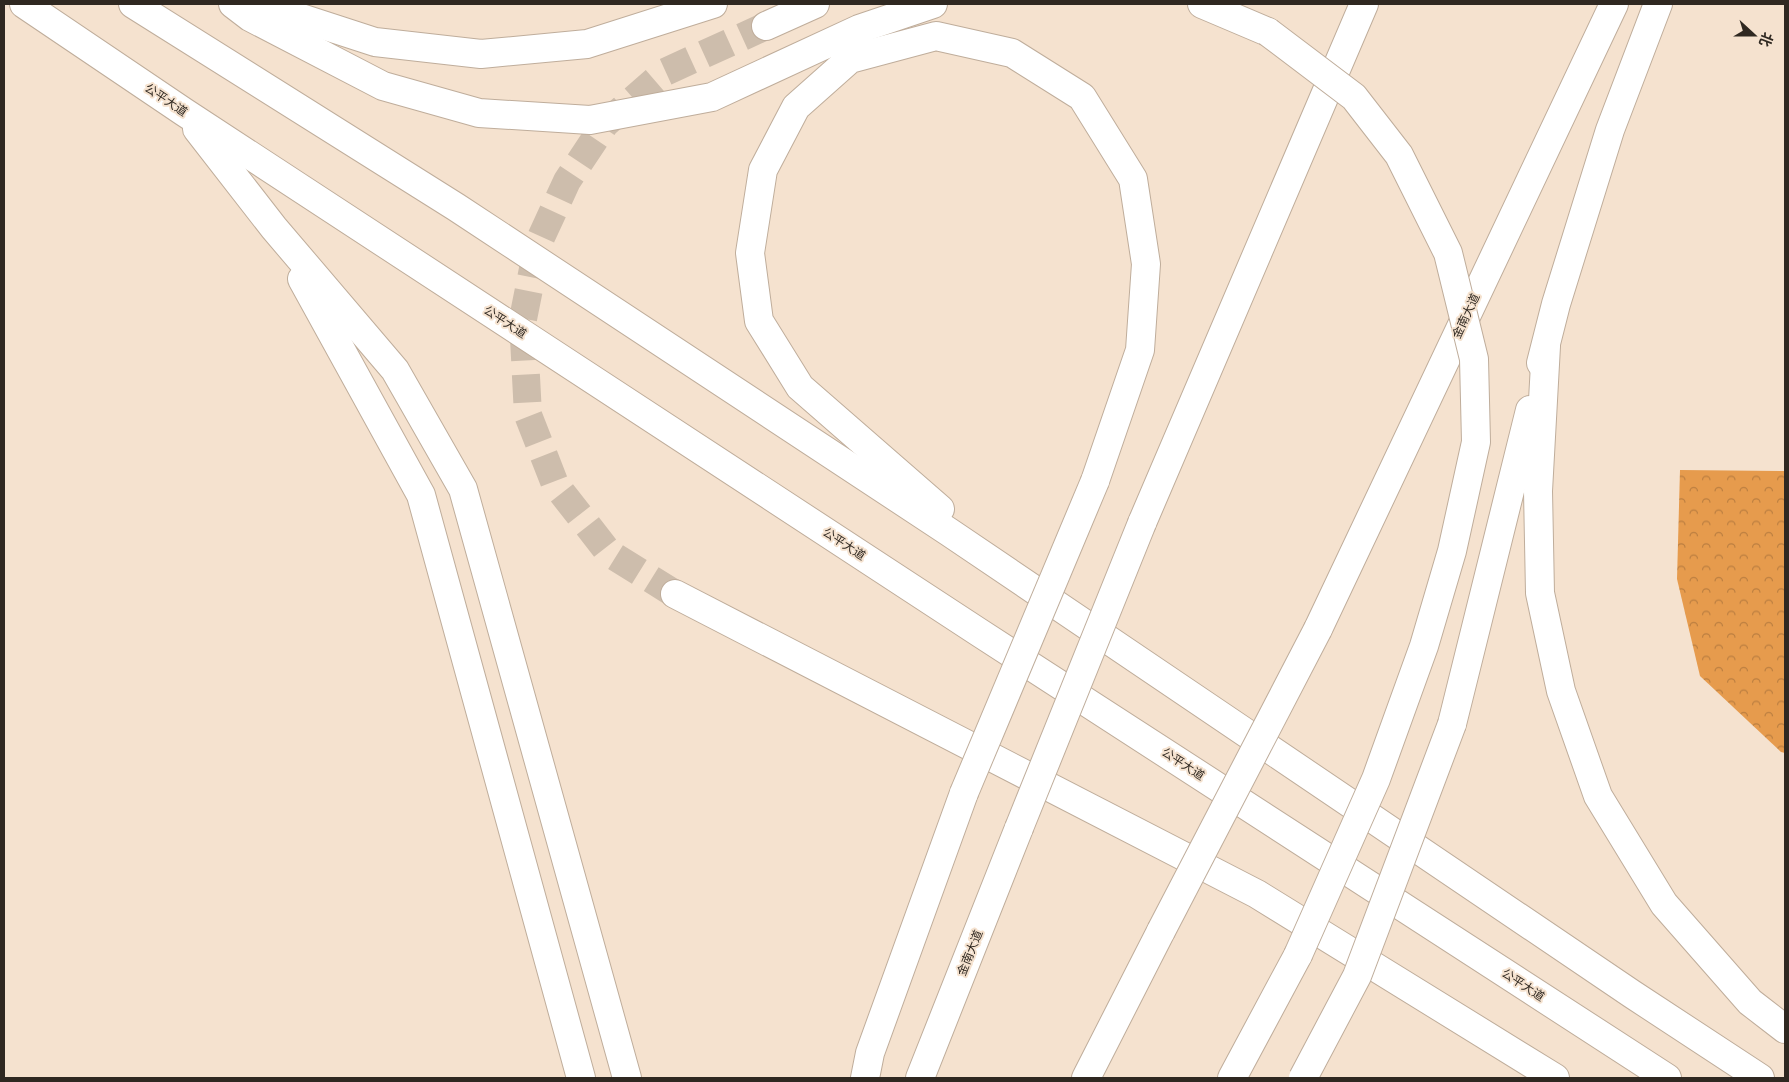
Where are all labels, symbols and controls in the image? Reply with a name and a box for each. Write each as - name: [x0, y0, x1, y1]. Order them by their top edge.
- north arrow: [1729, 10, 1779, 60]
- text: 北: [1755, 30, 1776, 49]
- street label: 公平大道: [142, 81, 190, 119]
- street label: 金南大道: [1450, 291, 1482, 341]
- street label: 公平大道: [481, 303, 529, 341]
- street label: 公平大道: [820, 525, 868, 563]
- street label: 公平大道: [1159, 745, 1207, 783]
- street label: 金南大道: [955, 928, 985, 978]
- street label: 公平大道: [1499, 966, 1547, 1004]

